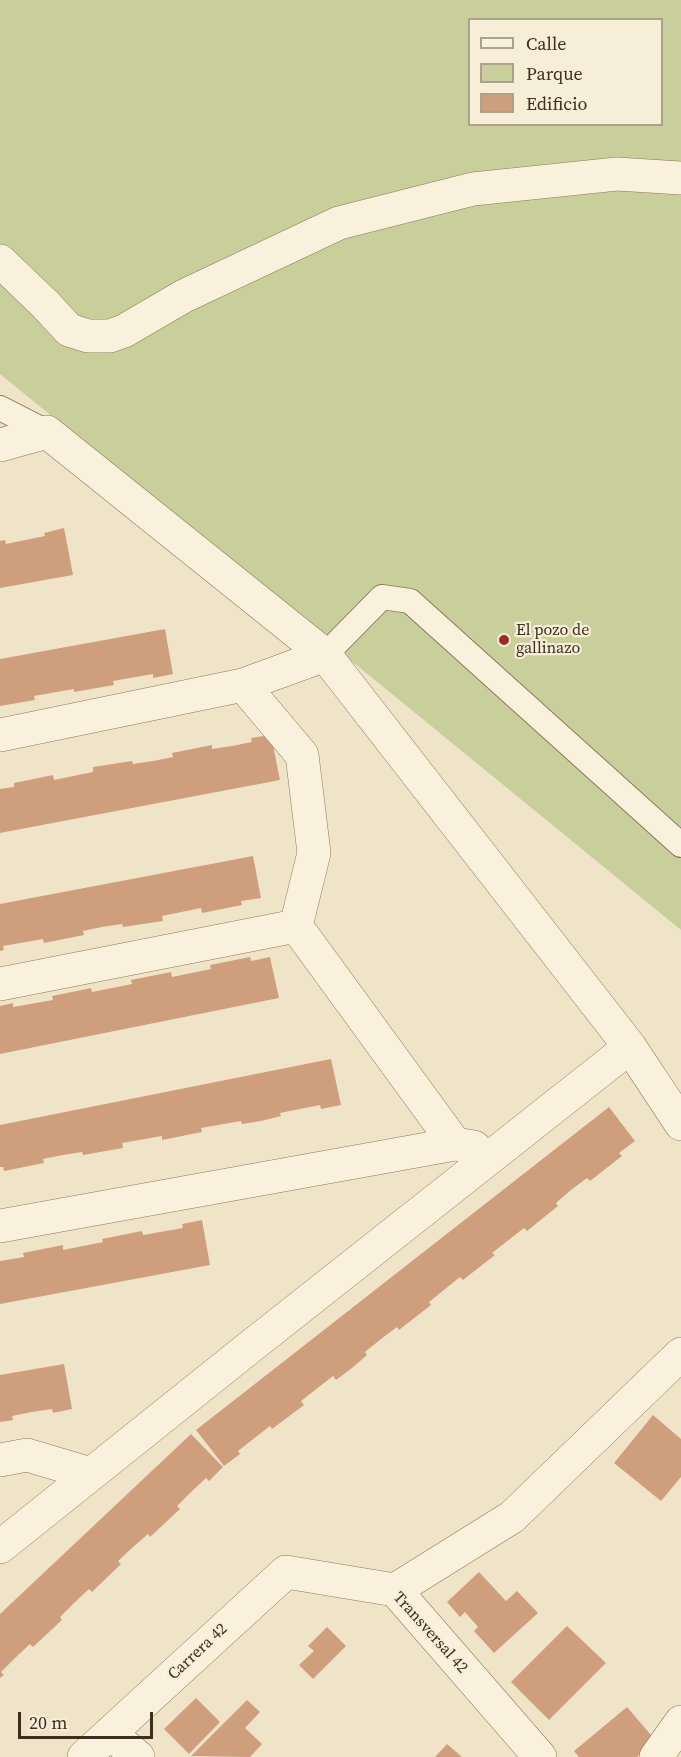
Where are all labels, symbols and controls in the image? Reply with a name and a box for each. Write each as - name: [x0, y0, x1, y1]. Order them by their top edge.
- legend: [468, 18, 663, 126]
- text: Calle: [526, 31, 566, 56]
- text: Parque: [526, 61, 583, 86]
- text: Edificio: [526, 91, 587, 116]
- place label: El pozo de gallinazo: [516, 621, 589, 659]
- marker: El pozo de gallinazo: [497, 633, 511, 647]
- street label: Transversal 42: [389, 1588, 471, 1678]
- street label: Carrera 42: [164, 1620, 232, 1684]
- scale bar: [21, 1700, 156, 1738]
- text: 20 m: [29, 1710, 67, 1735]

